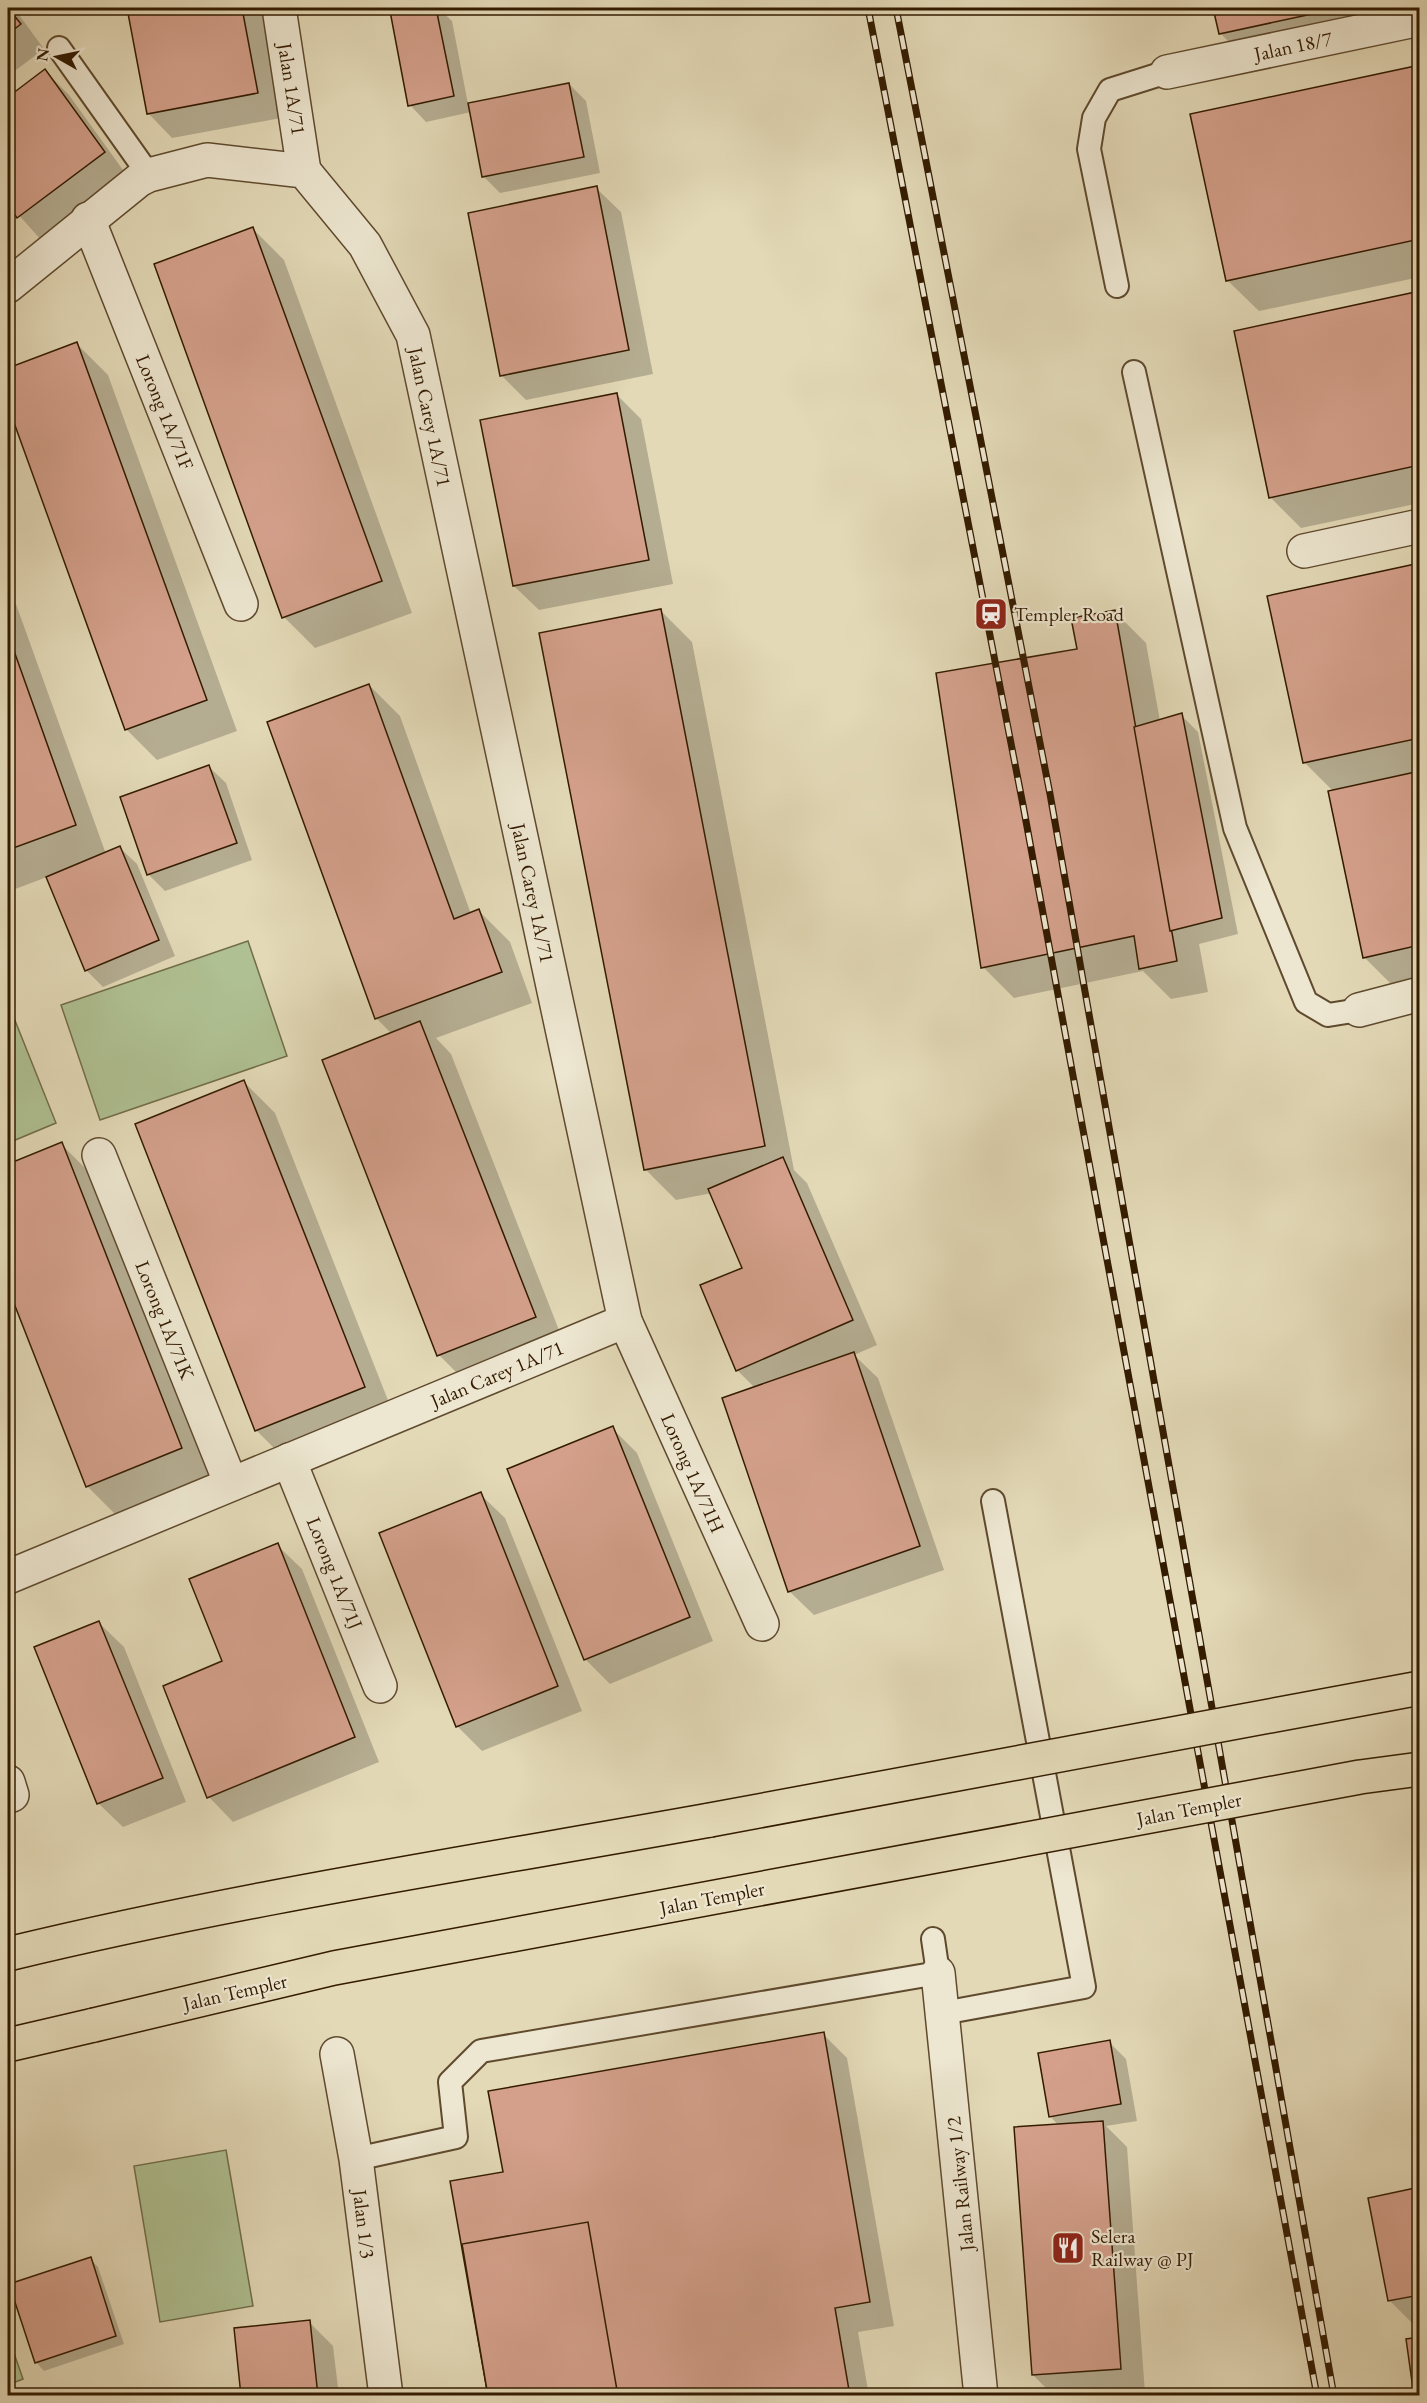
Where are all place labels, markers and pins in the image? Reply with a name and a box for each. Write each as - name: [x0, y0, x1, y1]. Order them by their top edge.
- station icon: Templer Road: [973, 596, 1009, 632]
- place label: Templer Road: [1014, 601, 1125, 627]
- place label: Selera Railway @ PJ: [1091, 2223, 1194, 2272]
- restaurant icon: Selera Railway @ PJ: [1050, 2230, 1086, 2266]

